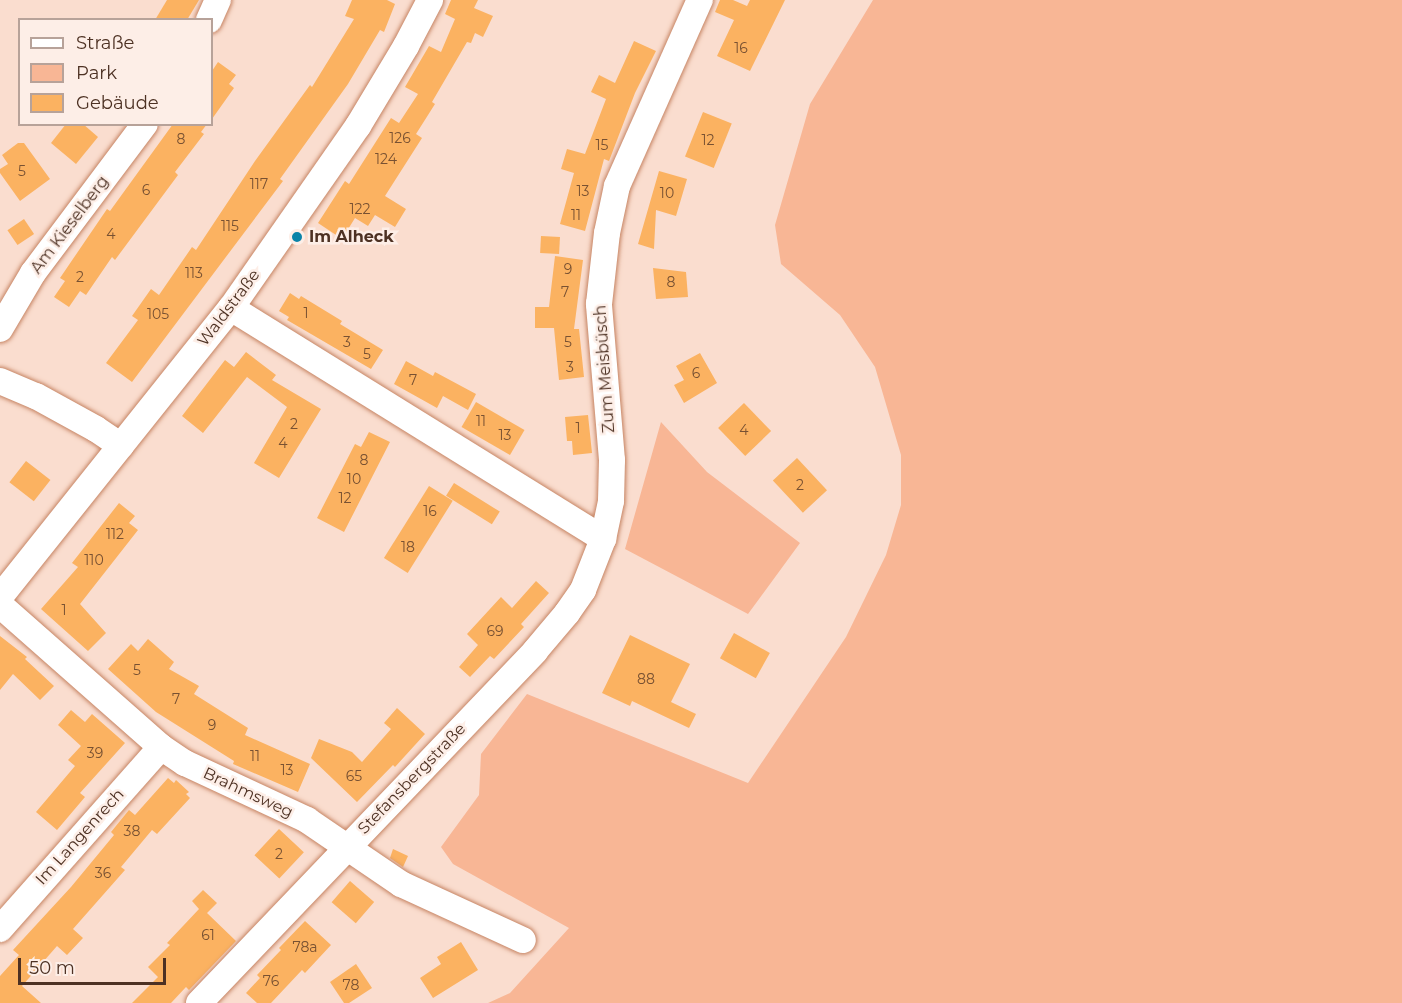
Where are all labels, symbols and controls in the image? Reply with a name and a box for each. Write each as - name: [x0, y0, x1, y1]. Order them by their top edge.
- legend: [18, 18, 213, 126]
- text: Straße: [76, 32, 134, 54]
- house number: 16: [734, 40, 748, 56]
- text: Park: [76, 62, 117, 84]
- text: Gebäude: [76, 92, 159, 114]
- house number: 126: [389, 130, 411, 146]
- house number: 8: [177, 131, 185, 147]
- house number: 12: [701, 132, 715, 148]
- house number: 15: [596, 137, 608, 153]
- house number: 124: [375, 151, 397, 167]
- house number: 5: [18, 163, 26, 179]
- street label: Am Kieselberg: [27, 172, 113, 278]
- house number: 117: [250, 176, 268, 192]
- house number: 6: [142, 182, 150, 198]
- house number: 13: [577, 183, 589, 199]
- house number: 10: [660, 185, 674, 201]
- house number: 122: [350, 201, 370, 217]
- house number: 11: [571, 207, 581, 223]
- house number: 115: [221, 218, 239, 234]
- house number: 4: [106, 226, 116, 242]
- place label: Im Alheck: [309, 227, 394, 247]
- marker: Im Alheck: [290, 230, 304, 244]
- house number: 9: [564, 261, 572, 277]
- house number: 113: [185, 265, 203, 281]
- street label: Waldstraße: [194, 266, 264, 350]
- house number: 2: [76, 269, 84, 285]
- house number: 8: [667, 274, 675, 290]
- house number: 7: [561, 284, 569, 300]
- street label: Zum Meisbüsch: [591, 304, 619, 434]
- house number: 1: [303, 305, 309, 321]
- house number: 105: [147, 306, 169, 322]
- house number: 3: [343, 334, 351, 350]
- house number: 5: [564, 334, 572, 350]
- house number: 5: [363, 346, 371, 362]
- house number: 3: [566, 359, 574, 375]
- house number: 6: [692, 365, 700, 381]
- house number: 7: [409, 372, 417, 388]
- house number: 11: [476, 413, 486, 429]
- house number: 2: [290, 416, 298, 432]
- house number: 1: [575, 420, 581, 436]
- house number: 4: [739, 422, 749, 438]
- house number: 13: [499, 427, 511, 443]
- house number: 4: [278, 435, 288, 451]
- house number: 8: [360, 452, 368, 468]
- house number: 10: [347, 471, 361, 487]
- house number: 2: [796, 477, 804, 493]
- house number: 12: [338, 490, 352, 506]
- house number: 16: [423, 503, 437, 519]
- house number: 112: [106, 526, 124, 542]
- house number: 18: [401, 539, 415, 555]
- house number: 110: [84, 552, 104, 568]
- house number: 1: [61, 602, 67, 618]
- house number: 69: [486, 623, 504, 639]
- house number: 5: [133, 662, 141, 678]
- house number: 88: [637, 671, 655, 687]
- house number: 7: [172, 691, 180, 707]
- house number: 9: [208, 717, 216, 733]
- street label: Stefansbergstraße: [354, 720, 470, 838]
- house number: 39: [87, 745, 103, 761]
- house number: 11: [250, 748, 260, 764]
- house number: 13: [281, 762, 293, 778]
- street label: Brahmsweg: [200, 764, 296, 822]
- house number: 65: [346, 768, 362, 784]
- street label: Im Langenrech: [32, 785, 128, 889]
- house number: 38: [124, 823, 140, 839]
- house number: 2: [275, 846, 283, 862]
- house number: 36: [95, 865, 111, 881]
- house number: 61: [201, 927, 215, 943]
- house number: 78a: [292, 939, 318, 955]
- scale bar: [21, 946, 170, 984]
- text: 50 m: [29, 957, 75, 979]
- house number: 76: [263, 973, 279, 989]
- house number: 78: [343, 977, 359, 993]

